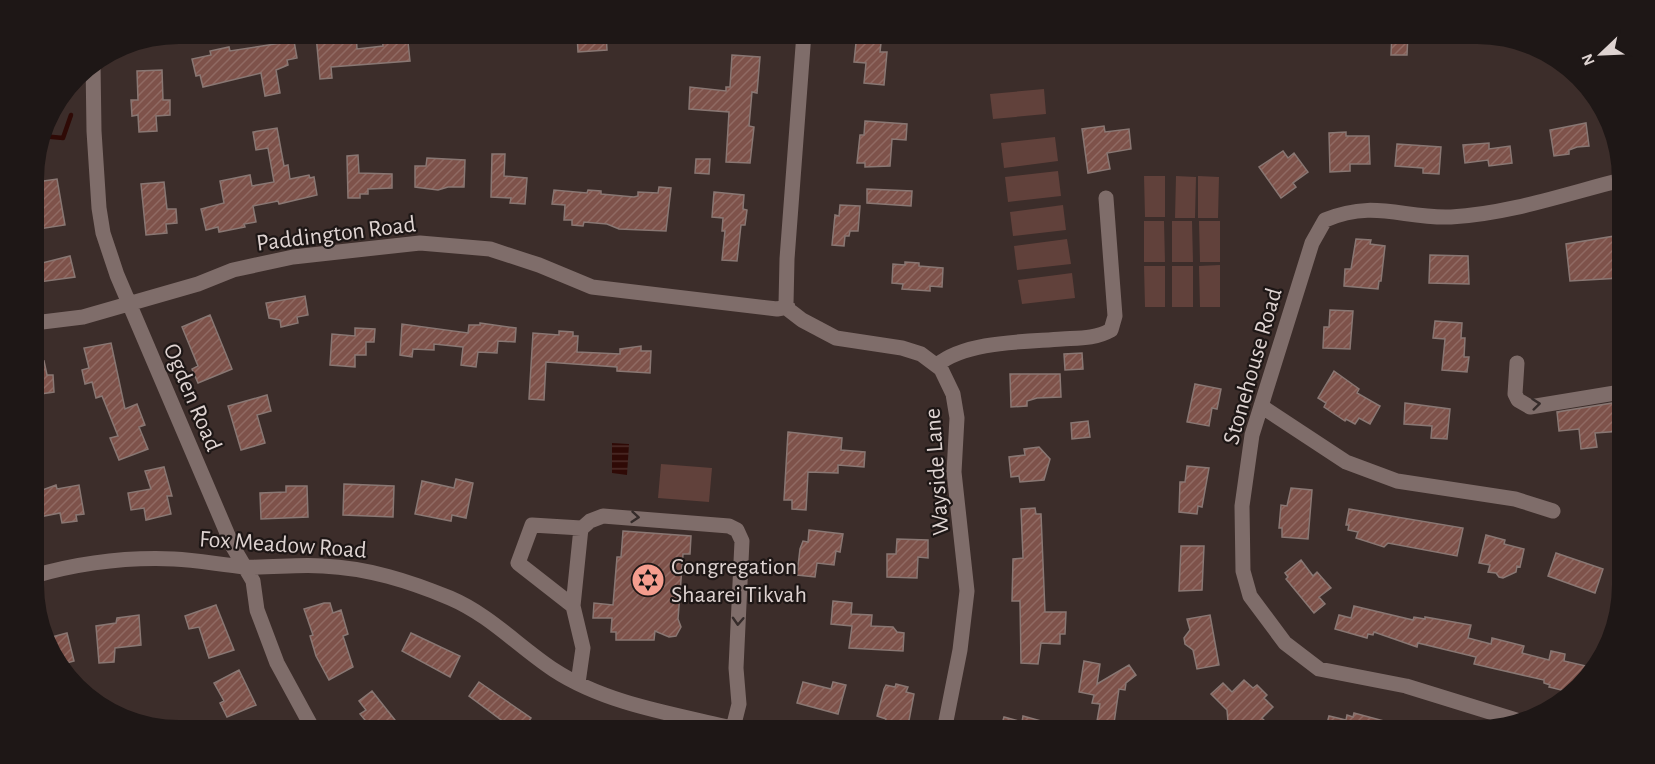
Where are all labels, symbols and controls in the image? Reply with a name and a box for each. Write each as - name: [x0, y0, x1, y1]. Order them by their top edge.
- north arrow: [1571, 24, 1631, 84]
- text: N: [1579, 51, 1598, 68]
- street label: Paddington Road: [255, 212, 417, 256]
- street label: Stonehouse Road: [1219, 285, 1287, 447]
- street label: Ogden Road: [159, 340, 225, 455]
- one-way arrow: [1531, 398, 1541, 411]
- street label: Wayside Lane: [921, 407, 953, 536]
- one-way arrow: [631, 510, 640, 523]
- street label: Fox Meadow Road: [198, 527, 367, 563]
- place label: Congregation Shaarei Tikvah: [671, 555, 807, 607]
- synagogue icon: Congregation Shaarei Tikvah: [630, 562, 666, 598]
- one-way arrow: [732, 616, 745, 625]

